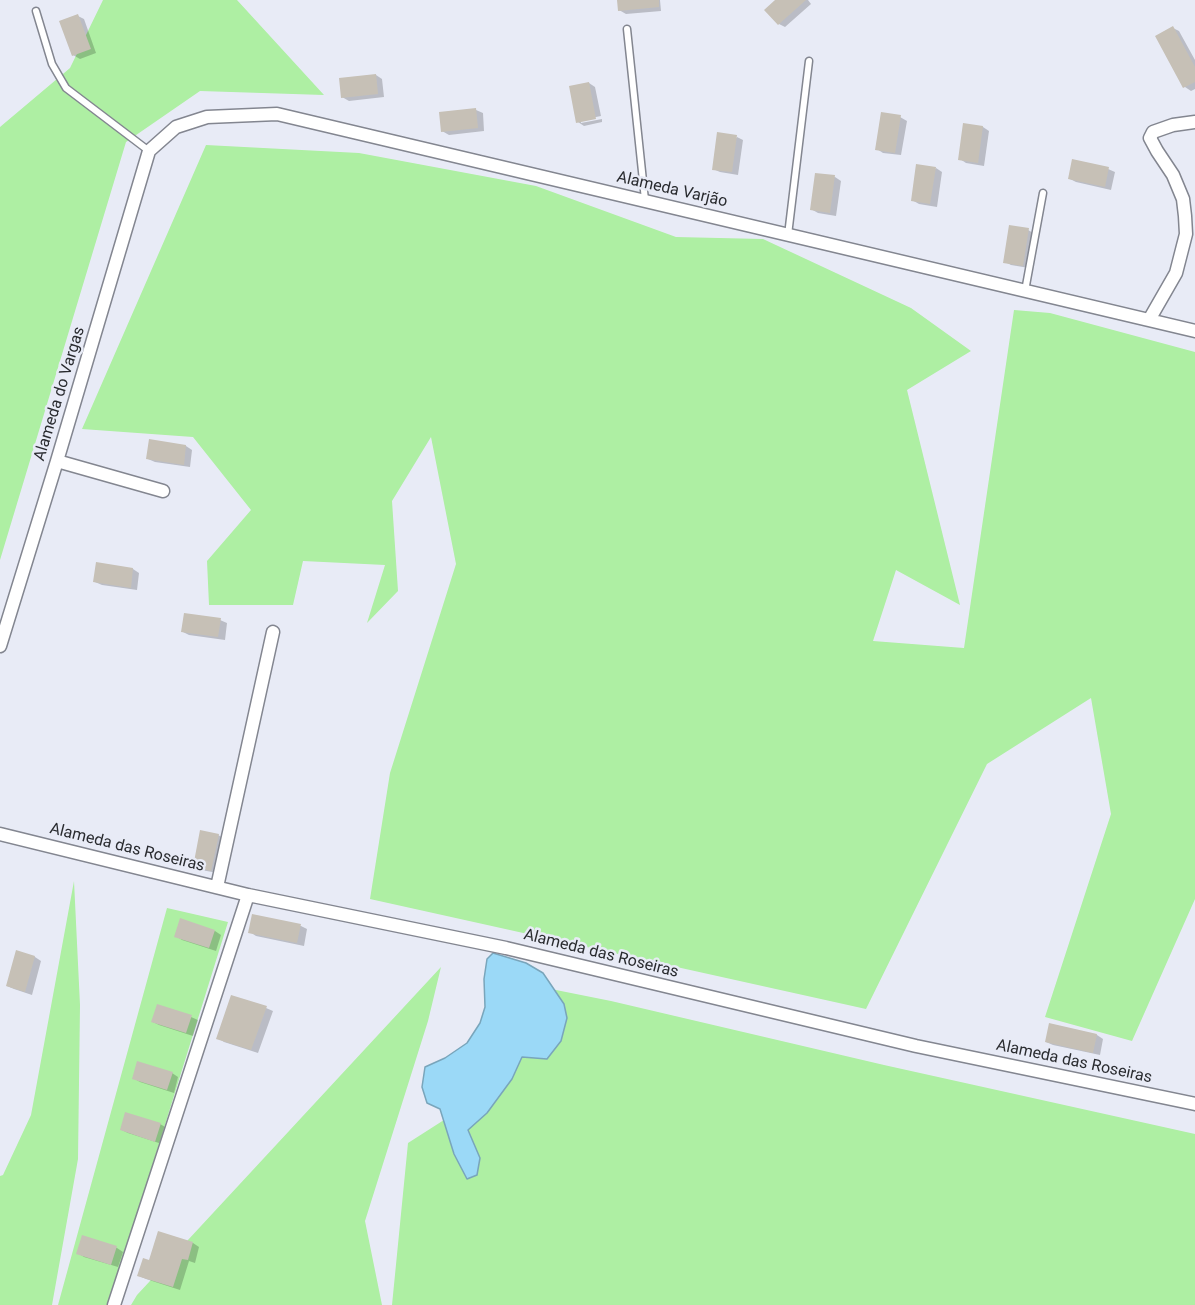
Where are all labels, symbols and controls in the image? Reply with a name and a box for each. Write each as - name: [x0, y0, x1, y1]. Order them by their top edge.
- street label: Alameda Varjão: [615, 168, 729, 212]
- street label: Alameda do Vargas: [30, 325, 90, 463]
- street label: Alameda das Roseiras: [48, 819, 206, 877]
- street label: Alameda das Roseiras: [522, 925, 680, 983]
- street label: Alameda das Roseiras: [994, 1036, 1154, 1088]

